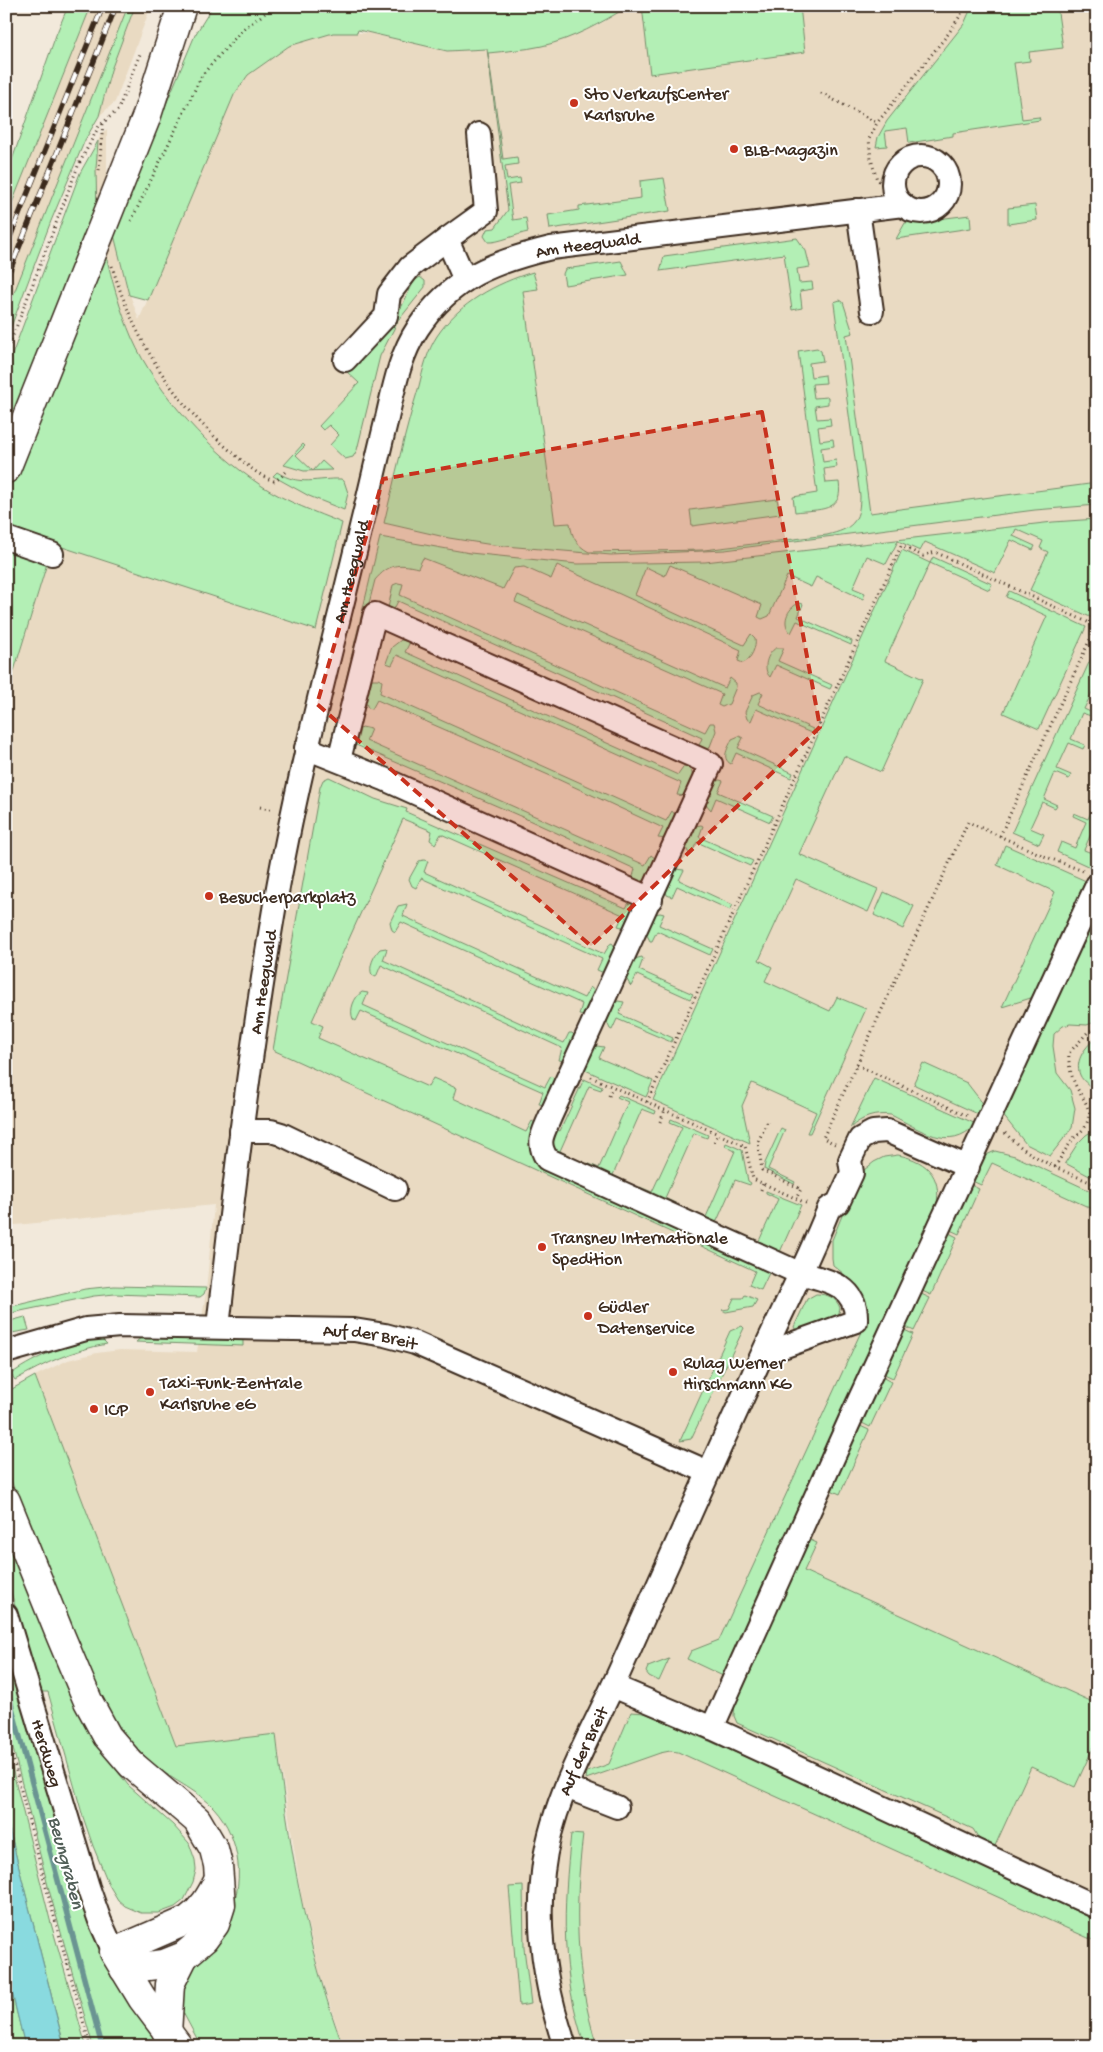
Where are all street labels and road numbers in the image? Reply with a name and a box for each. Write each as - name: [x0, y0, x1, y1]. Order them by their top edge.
- street label: Am Heegwald: [534, 229, 643, 264]
- street label: Am Heegwald: [330, 517, 376, 626]
- street label: Am Heegwald: [247, 927, 284, 1036]
- street label: Auf der Breit: [323, 1321, 420, 1356]
- street label: Auf der Breit: [555, 1702, 615, 1799]
- street label: Herdweg: [25, 1717, 65, 1790]

